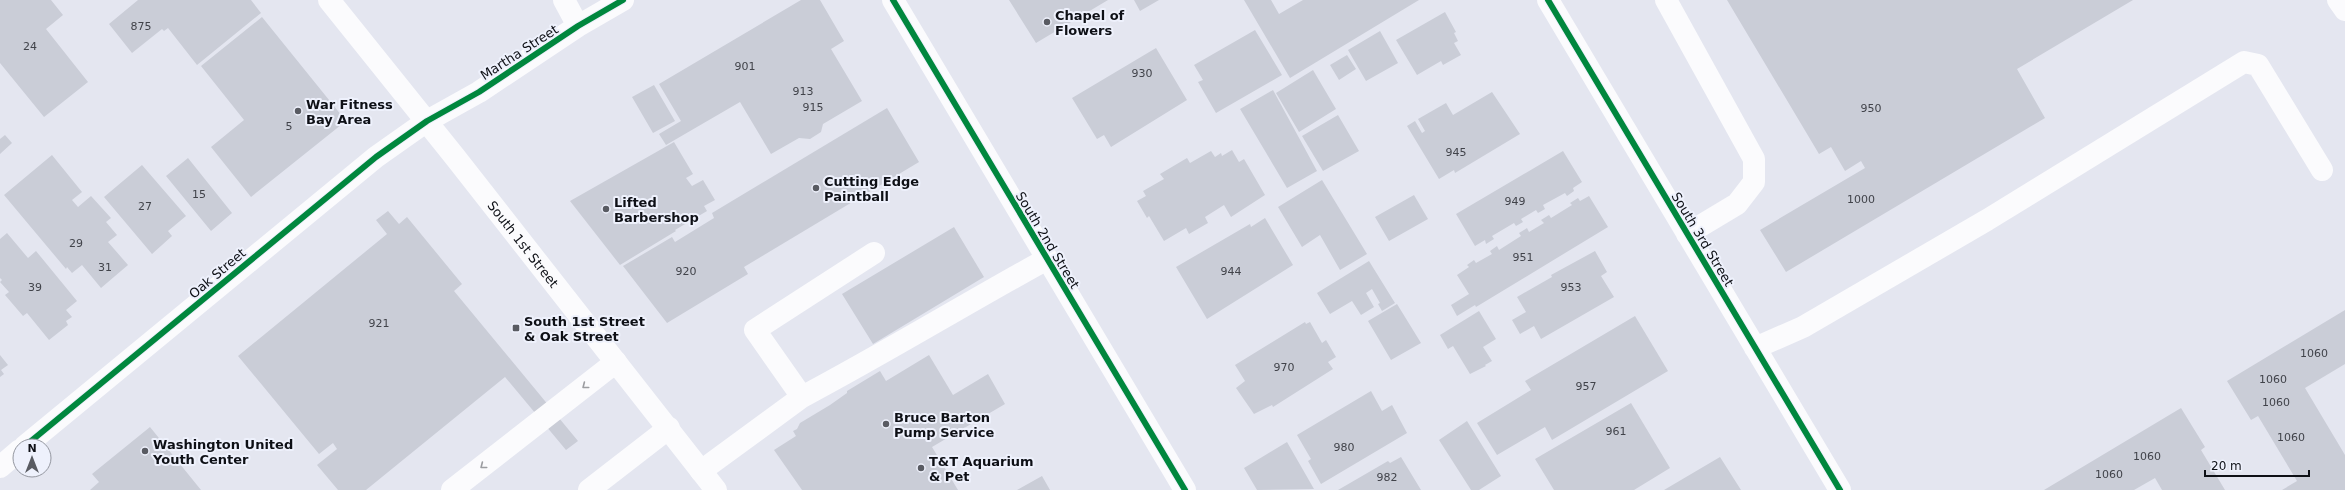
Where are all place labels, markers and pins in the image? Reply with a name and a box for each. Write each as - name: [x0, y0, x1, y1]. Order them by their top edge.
- place label: Chapel of Flowers: [1055, 8, 1125, 38]
- marker: Chapel of Flowers: [1042, 17, 1052, 27]
- place label: War Fitness Bay Area: [306, 97, 393, 127]
- marker: War Fitness Bay Area: [293, 106, 303, 116]
- place label: Cutting Edge Paintball: [824, 174, 919, 204]
- marker: Cutting Edge Paintball: [811, 183, 821, 193]
- place label: Lifted Barbershop: [614, 195, 699, 225]
- marker: Lifted Barbershop: [601, 204, 611, 214]
- place label: South 1st Street & Oak Street: [524, 314, 645, 344]
- marker: South 1st Street & Oak Street: [511, 323, 521, 333]
- place label: Bruce Barton Pump Service: [894, 410, 994, 440]
- marker: Bruce Barton Pump Service: [881, 419, 891, 429]
- place label: Washington United Youth Center: [152, 437, 293, 467]
- marker: Washington United Youth Center: [140, 446, 150, 456]
- place label: T&T Aquarium & Pet: [929, 454, 1034, 484]
- marker: T&T Aquarium & Pet: [916, 463, 926, 473]

